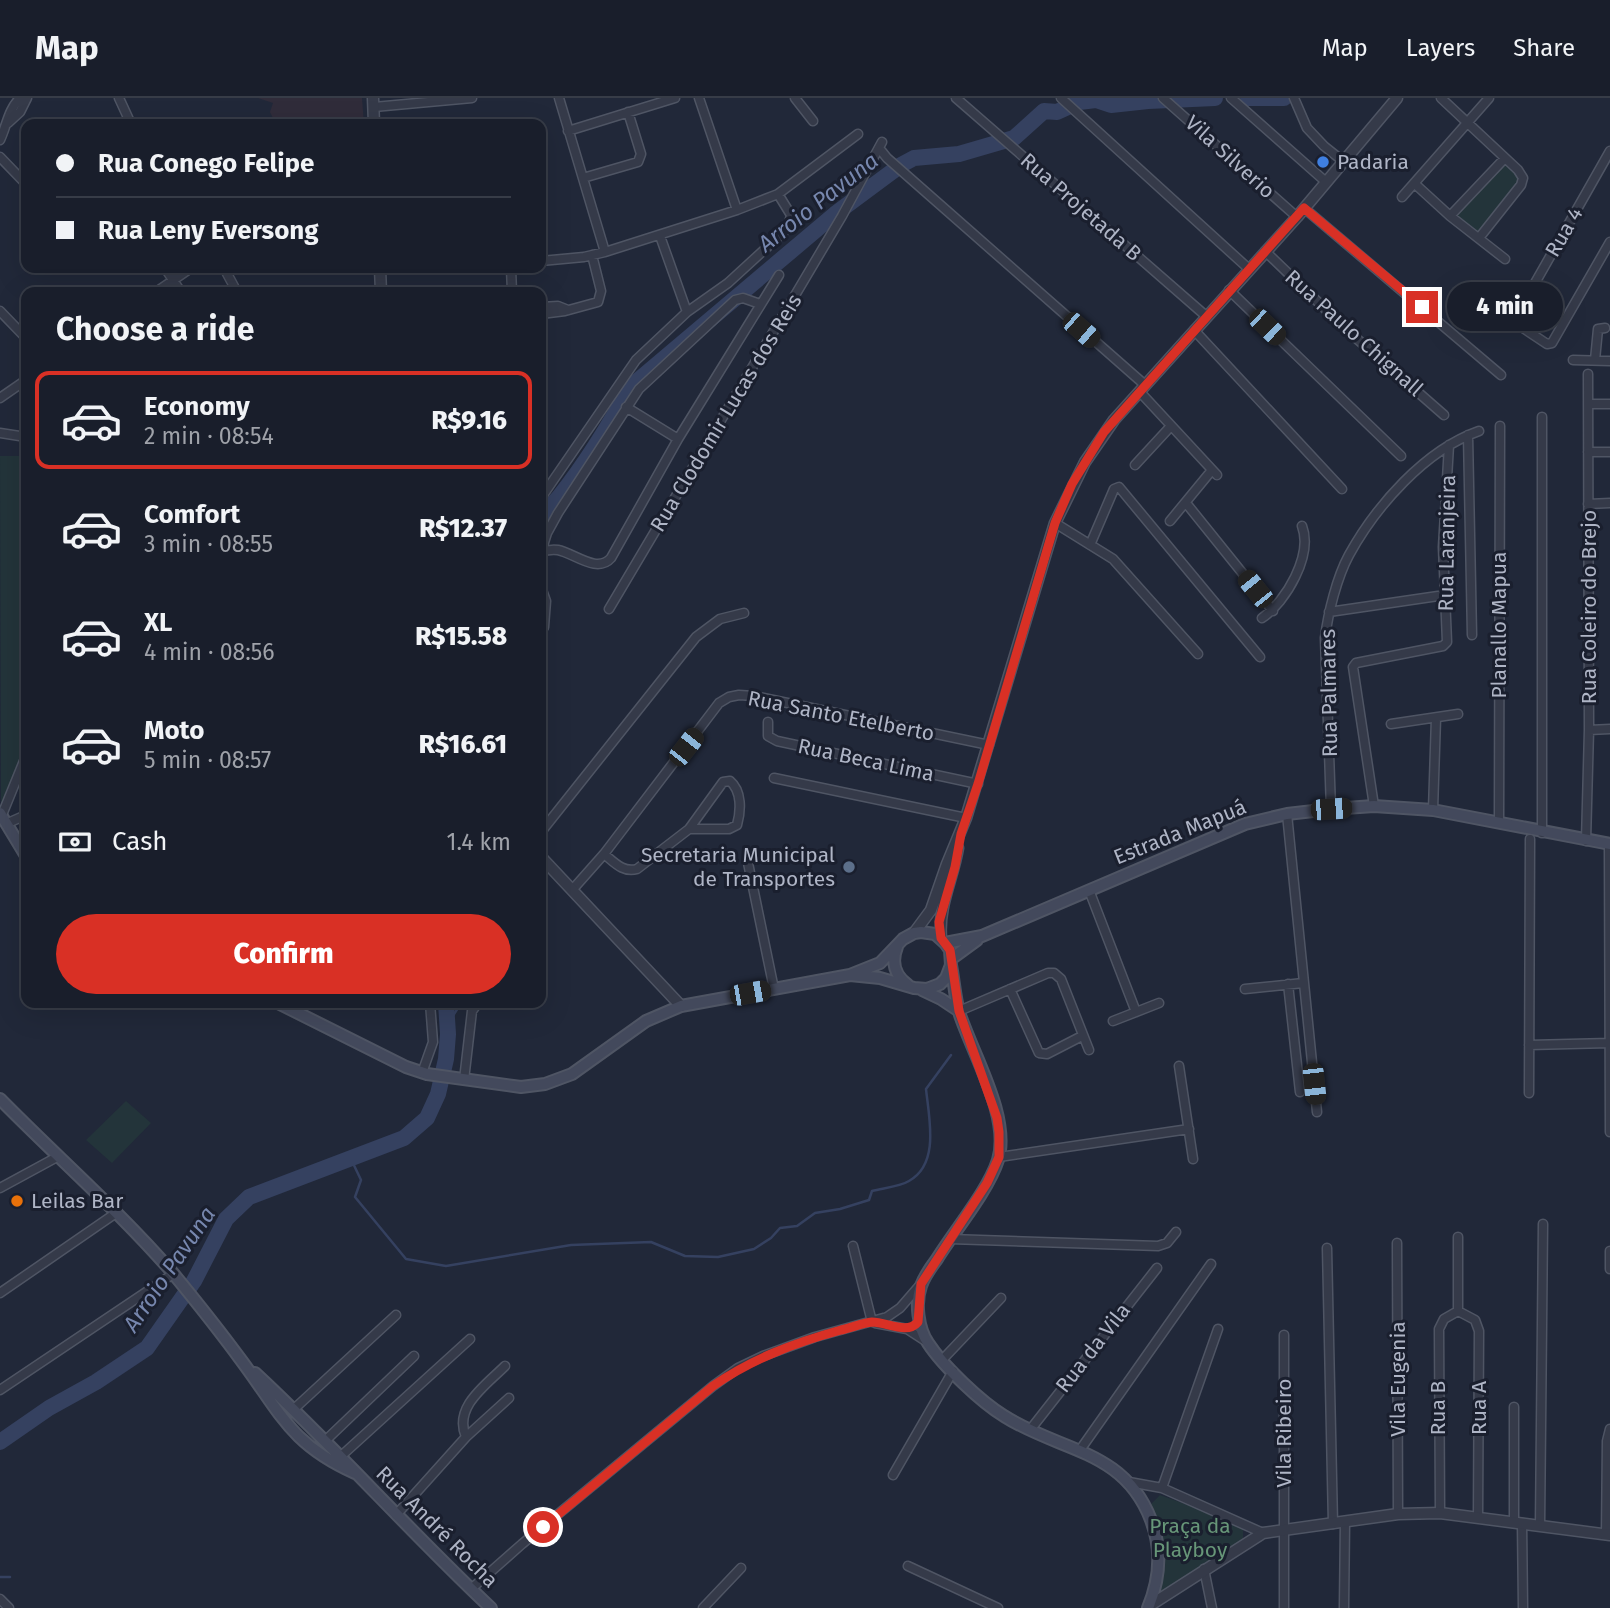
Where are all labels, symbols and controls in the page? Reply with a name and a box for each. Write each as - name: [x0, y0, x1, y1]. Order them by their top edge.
- text: Map: [35, 28, 99, 68]
- text: Map: [1322, 34, 1368, 62]
- text: Layers: [1406, 34, 1475, 62]
- text: Share: [1513, 34, 1575, 62]
- street label: Vila Silverio: [1180, 110, 1280, 204]
- water label: Arroio Pavuna: [751, 146, 884, 258]
- street label: Rua Projetada B: [1015, 147, 1147, 267]
- text: Rua Conego Felipe: [98, 148, 314, 179]
- place label: Padaria: [1337, 149, 1409, 175]
- marker: Padaria: [1315, 154, 1331, 170]
- street label: Rua 4: [1539, 203, 1589, 261]
- text: Rua Leny Eversong: [98, 215, 319, 246]
- street label: Rua Paulo Chignall: [1280, 264, 1428, 402]
- callout: 4 min: [1446, 282, 1562, 332]
- street label: Rua Clodomir Lucas dos Reis: [645, 289, 807, 537]
- route end: [1406, 291, 1438, 323]
- text: 4 min: [1476, 292, 1534, 320]
- car: [1245, 305, 1290, 349]
- car: [1059, 308, 1104, 352]
- text: Choose a ride: [56, 310, 254, 348]
- icon: car: [60, 389, 123, 452]
- text: Economy: [144, 391, 250, 422]
- text: R$9.16: [431, 405, 507, 436]
- text: 2 min · 08:54: [144, 422, 274, 450]
- street label: Rua Laranjeira: [1433, 474, 1461, 612]
- icon: car: [60, 497, 123, 560]
- text: Comfort: [144, 499, 240, 530]
- street label: Rua Coleiro do Brejo: [1576, 510, 1602, 704]
- text: R$12.37: [419, 513, 507, 544]
- text: 3 min · 08:55: [144, 530, 273, 558]
- street label: Planallo Mapua: [1486, 552, 1512, 698]
- car: [1234, 566, 1277, 612]
- icon: car: [60, 605, 123, 668]
- text: XL: [144, 607, 172, 638]
- text: R$15.58: [415, 621, 507, 652]
- street label: Rua Palmares: [1315, 628, 1343, 757]
- text: 4 min · 08:56: [144, 638, 275, 666]
- street label: Rua Santo Etelberto: [745, 685, 937, 747]
- icon: car: [60, 713, 123, 776]
- text: Moto: [144, 715, 204, 746]
- car: [665, 724, 708, 770]
- text: R$16.61: [419, 729, 507, 760]
- street label: Rua Beca Lima: [795, 733, 937, 787]
- text: 5 min · 08:57: [144, 746, 271, 774]
- street label: Estrada Mapuá: [1110, 794, 1250, 870]
- car: [1310, 797, 1353, 821]
- icon: cash: [56, 823, 94, 861]
- text: Cash: [112, 826, 168, 857]
- text: 1.4 km: [446, 828, 511, 856]
- place label: Secretaria Municipal de Transportes: [641, 842, 835, 892]
- marker: Secretaria Municipal de Transportes: [841, 859, 857, 875]
- button: Confirm: [56, 914, 511, 994]
- car: [728, 979, 773, 1007]
- car: [1302, 1062, 1327, 1106]
- place label: Leilas Bar: [31, 1188, 123, 1214]
- marker: Leilas Bar: [9, 1193, 25, 1209]
- water label: Arroio Pavuna: [116, 1201, 221, 1338]
- street label: Rua da Vila: [1050, 1298, 1136, 1398]
- street label: Vila Eugenia: [1385, 1321, 1411, 1437]
- street label: Vila Ribeiro: [1271, 1379, 1297, 1487]
- street label: Rua B: [1425, 1381, 1451, 1435]
- street label: Rua A: [1466, 1381, 1492, 1435]
- street label: Rua André Rocha: [371, 1461, 503, 1593]
- route start: [527, 1511, 559, 1543]
- park label: Praça da Playboy: [1149, 1513, 1231, 1563]

